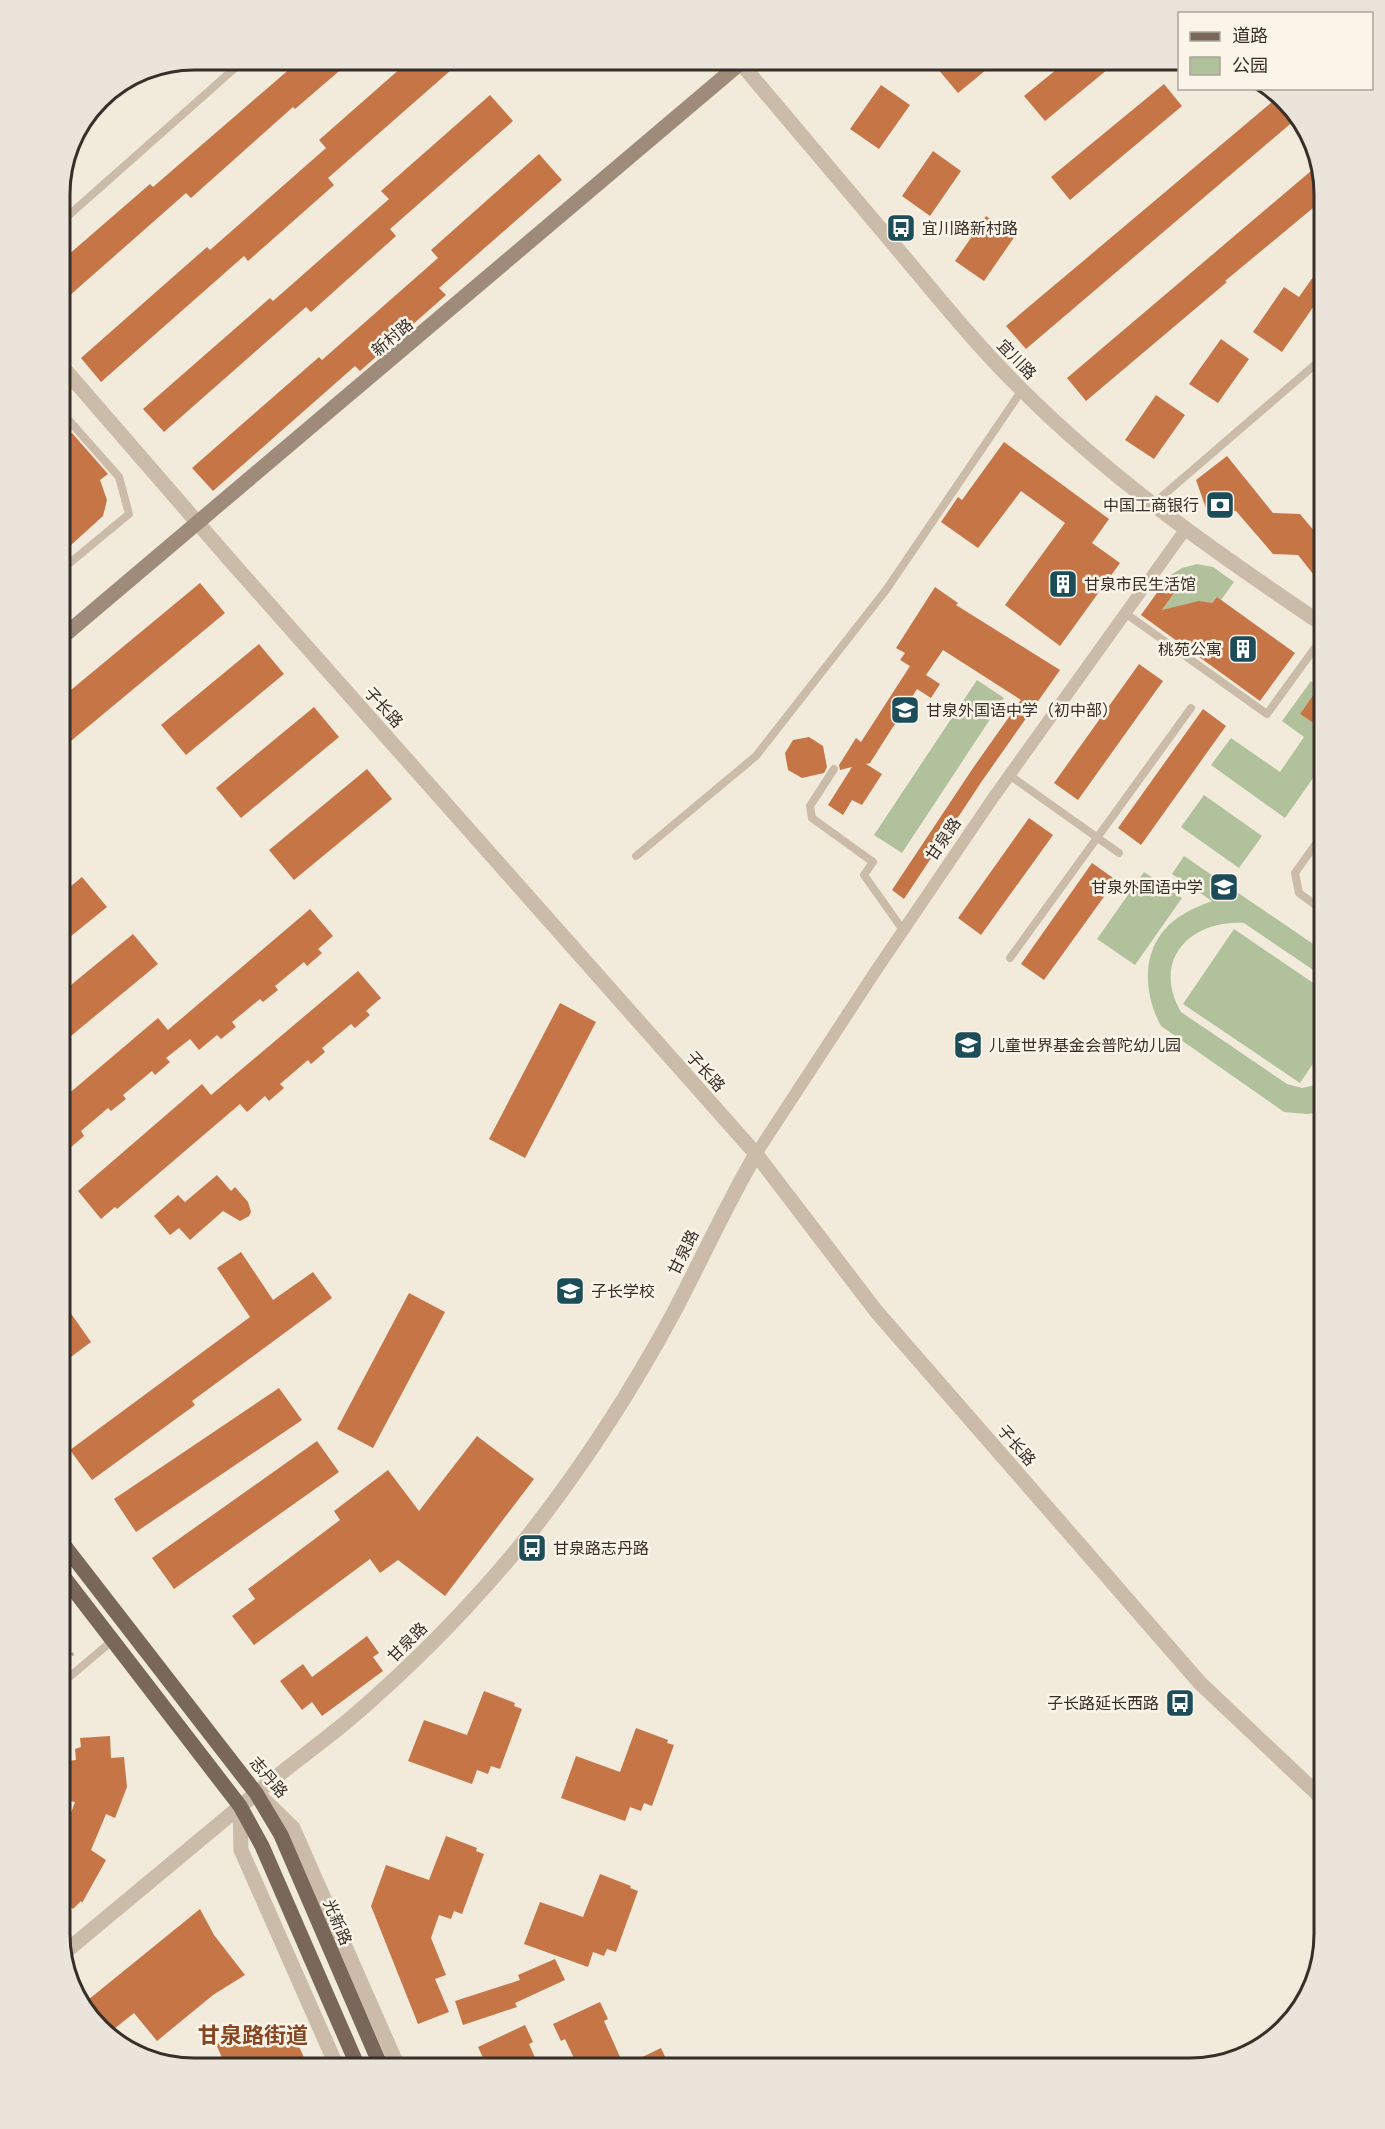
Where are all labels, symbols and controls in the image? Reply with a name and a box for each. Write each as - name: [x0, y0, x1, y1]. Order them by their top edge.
- legend: [1178, 12, 1373, 90]
- text: 道路: [1232, 24, 1268, 47]
- text: 公园: [1232, 54, 1268, 77]
- bus stop icon: 宜川路新村路: [885, 212, 917, 244]
- place label: 宜川路新村路: [922, 218, 1018, 238]
- street label: 新村路: [367, 314, 417, 360]
- street label: 宜川路: [993, 335, 1041, 383]
- bank icon: 中国工商银行: [1204, 489, 1236, 521]
- place label: 中国工商银行: [1103, 495, 1199, 515]
- building icon: 甘泉市民生活馆: [1047, 568, 1079, 600]
- place label: 甘泉市民生活馆: [1084, 574, 1196, 594]
- building icon: 桃苑公寓: [1227, 633, 1259, 665]
- place label: 桃苑公寓: [1158, 639, 1222, 659]
- street label: 子长路: [361, 682, 407, 732]
- school or university icon: 甘泉外国语中学（初中部）: [889, 694, 921, 726]
- place label: 甘泉外国语中学（初中部）: [926, 700, 1118, 720]
- street label: 甘泉路: [921, 814, 965, 864]
- school or university icon: 甘泉外国语中学: [1208, 871, 1240, 903]
- place label: 甘泉外国语中学: [1091, 877, 1203, 897]
- school or university icon: 儿童世界基金会普陀幼儿园: [952, 1029, 984, 1061]
- place label: 儿童世界基金会普陀幼儿园: [989, 1035, 1181, 1055]
- street label: 子长路: [683, 1046, 729, 1096]
- street label: 甘泉路: [663, 1226, 703, 1278]
- school or university icon: 子长学校: [554, 1275, 586, 1307]
- place label: 子长学校: [591, 1281, 655, 1301]
- street label: 子长路: [994, 1420, 1040, 1470]
- bus stop icon: 甘泉路志丹路: [516, 1532, 548, 1564]
- place label: 甘泉路志丹路: [553, 1538, 649, 1558]
- street label: 甘泉路: [383, 1618, 431, 1666]
- bus stop icon: 子长路延长西路: [1164, 1687, 1196, 1719]
- place label: 子长路延长西路: [1047, 1693, 1159, 1713]
- street label: 志丹路: [246, 1752, 292, 1802]
- street label: 光新路: [319, 1896, 357, 1948]
- district label: 甘泉路街道: [198, 2021, 308, 2049]

